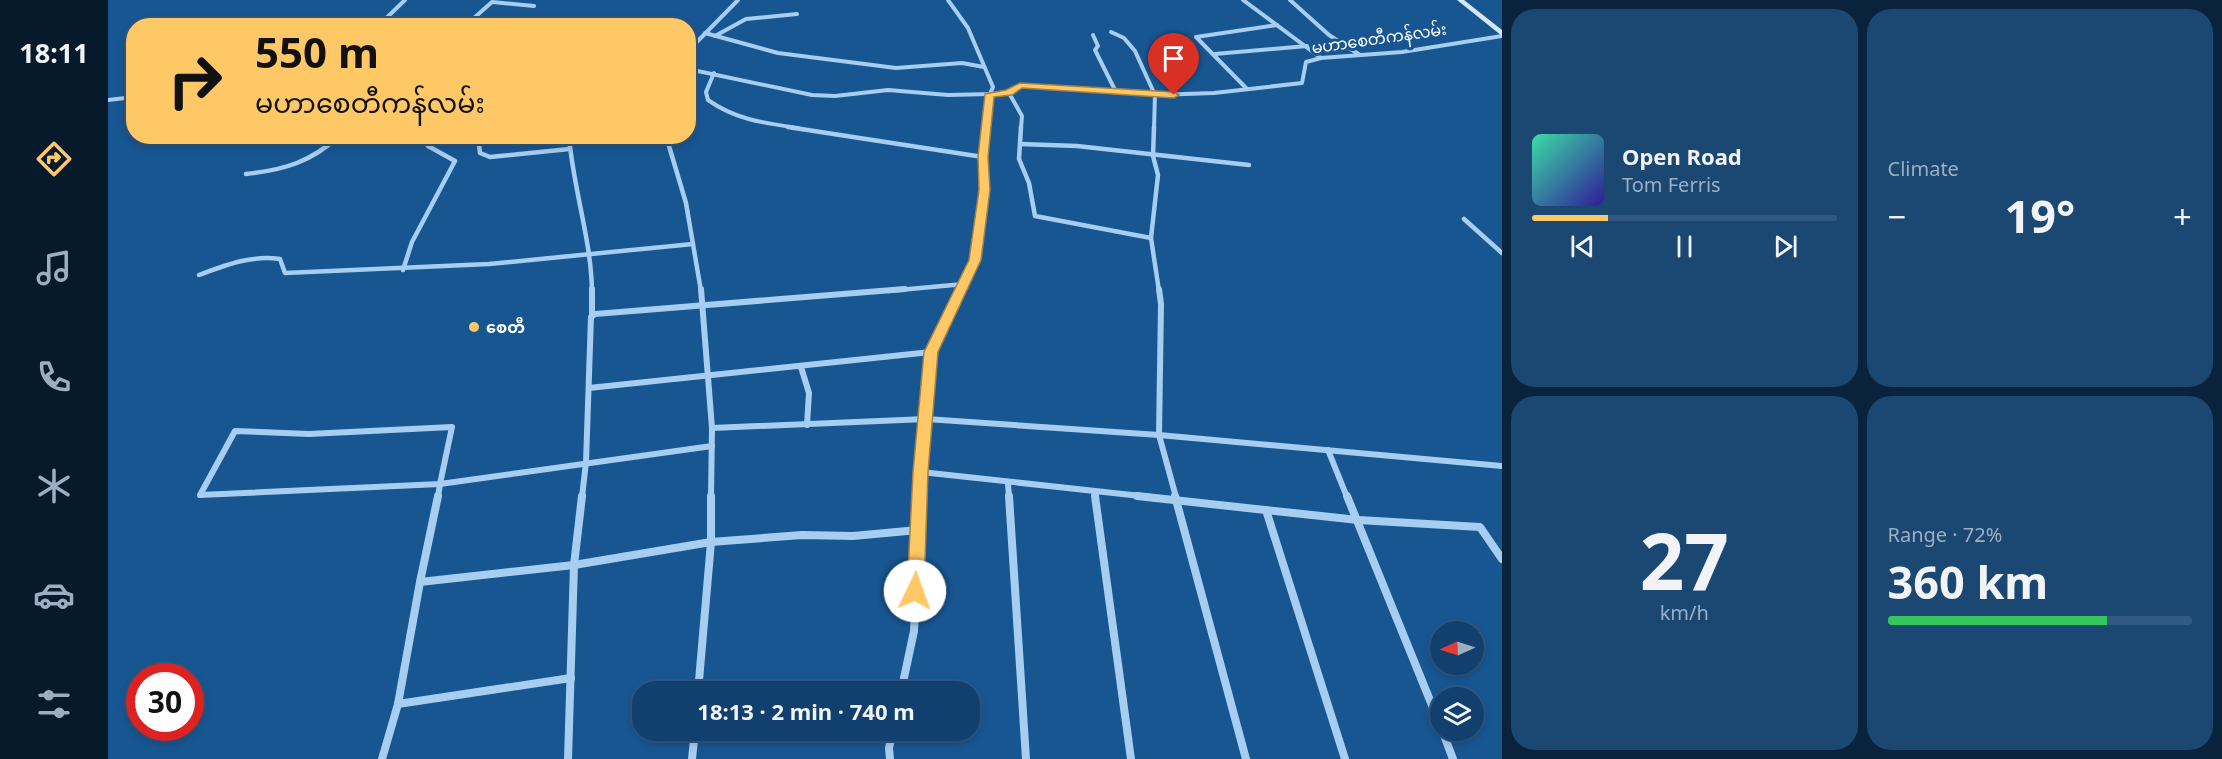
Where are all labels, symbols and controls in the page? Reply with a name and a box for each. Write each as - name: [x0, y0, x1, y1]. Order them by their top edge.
- street label: မဟာစေတီကန်လမ်း: [1310, 18, 1448, 61]
- text: 550 m: [255, 23, 379, 80]
- pin: [1148, 33, 1199, 95]
- text: 18:11: [19, 34, 89, 71]
- icon: right: [156, 42, 234, 120]
- icon: arrive: [1157, 42, 1190, 75]
- text: မဟာစေတီကန်လမ်း: [255, 84, 485, 121]
- icon: directions: [33, 138, 75, 180]
- text: Open Road: [1622, 141, 1742, 171]
- text: Climate: [1888, 155, 1959, 182]
- text: Tom Ferris: [1622, 171, 1721, 198]
- text: 19°: [2004, 185, 2075, 246]
- text: −: [1888, 194, 1906, 239]
- text: +: [2173, 194, 2192, 239]
- icon: previous: [1566, 230, 1599, 263]
- icon: pause: [1668, 230, 1701, 263]
- icon: next: [1769, 230, 1802, 263]
- icon: music: [33, 247, 75, 289]
- place label: စေတီ: [486, 316, 525, 338]
- marker: စေတီ: [467, 320, 481, 334]
- icon: phone: [33, 356, 75, 398]
- icon: climate: [33, 465, 75, 507]
- text: 27: [1640, 507, 1729, 613]
- text: Range · 72%: [1888, 521, 2002, 548]
- text: 360 km: [1888, 551, 2048, 612]
- position arrow: [883, 559, 947, 623]
- icon: car: [33, 574, 75, 616]
- text: km/h: [1660, 599, 1709, 626]
- north arrow: [1430, 621, 1484, 675]
- map controls: [1430, 621, 1484, 741]
- speed limit sign: 30: [126, 663, 204, 741]
- icon: filters: [33, 683, 75, 725]
- button: layers: [1430, 687, 1484, 741]
- text: 18:13 · 2 min · 740 m: [697, 696, 915, 726]

